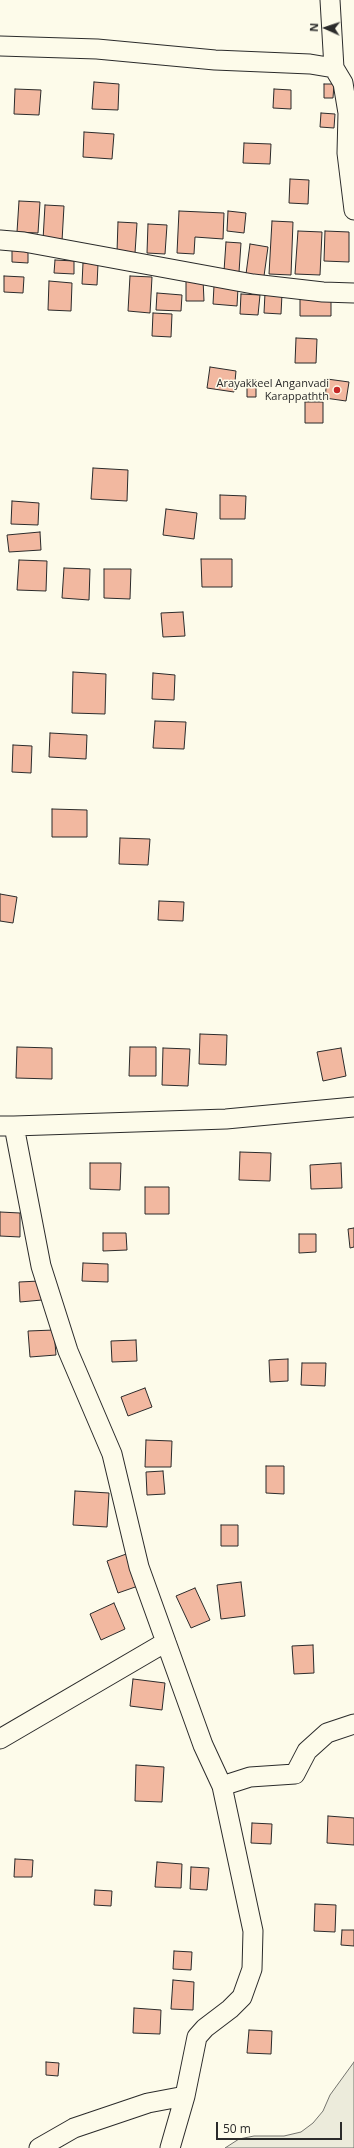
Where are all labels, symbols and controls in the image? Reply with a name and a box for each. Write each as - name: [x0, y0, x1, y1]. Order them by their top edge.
- north arrow: [306, 8, 346, 48]
- text: N: [306, 22, 321, 32]
- place label: Arayakkeel Anganvadi Karappathth: [217, 377, 329, 403]
- marker: Arayakkeel Anganvadi Karappathth: [332, 385, 342, 395]
- scale bar: [218, 2114, 344, 2140]
- text: 50 m: [223, 2120, 251, 2137]

